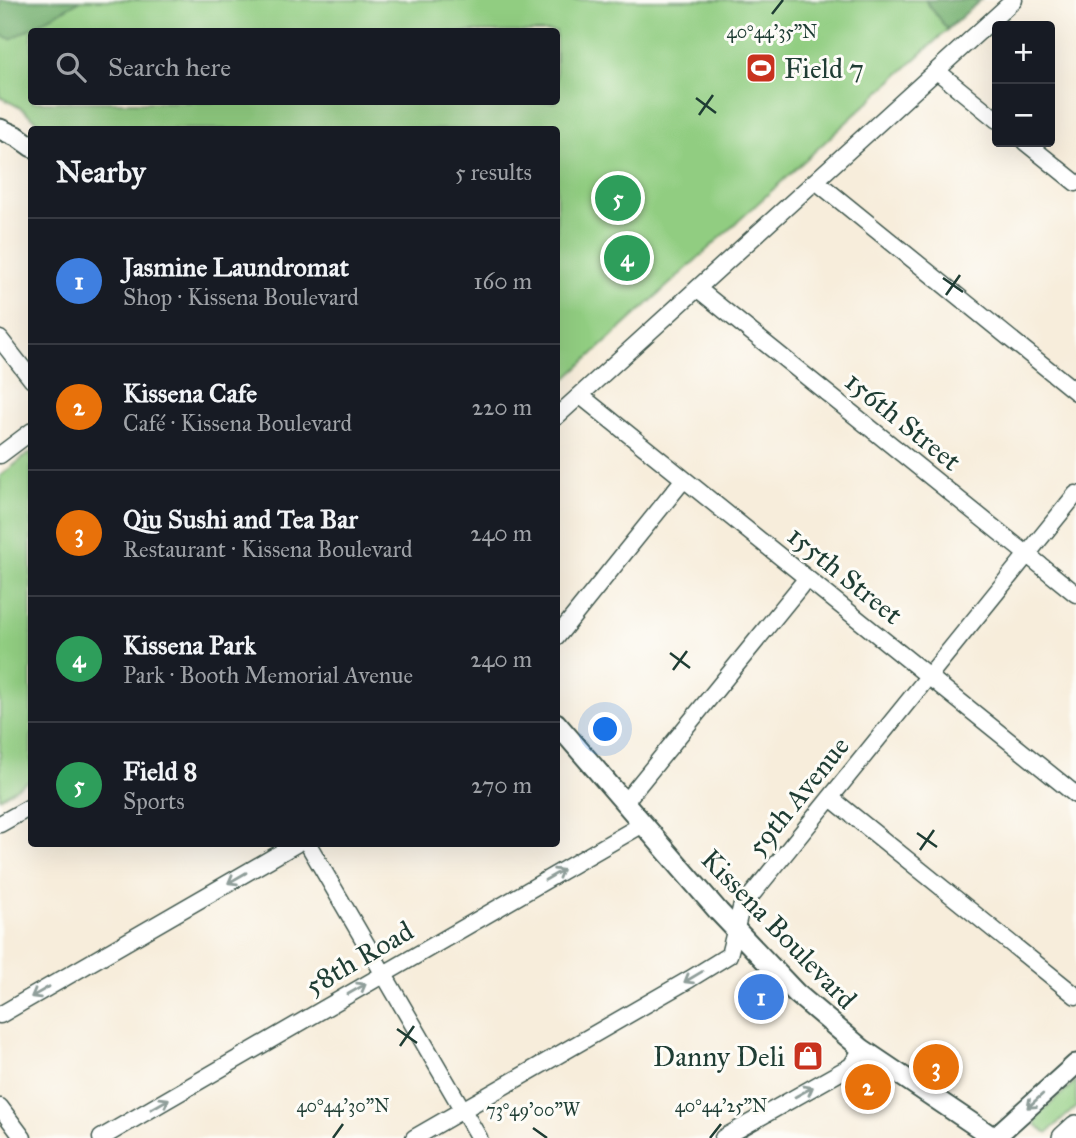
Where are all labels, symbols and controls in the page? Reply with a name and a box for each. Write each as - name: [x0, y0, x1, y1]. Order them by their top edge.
- text: 40°44'35"N: [727, 21, 817, 43]
- map controls: [992, 21, 1055, 147]
- button: +: [992, 21, 1055, 84]
- search box: [28, 28, 560, 105]
- icon: search: [52, 48, 90, 86]
- text: Search here: [108, 51, 231, 83]
- sports icon: Field 7: [744, 51, 778, 85]
- place label: Field 7: [784, 51, 864, 86]
- button: −: [992, 84, 1055, 147]
- text: Nearby: [56, 154, 146, 190]
- text: 5 results: [455, 158, 532, 186]
- pin: 5: [595, 172, 641, 224]
- pin: 4: [604, 232, 650, 284]
- text: Jasmine Laundromat: [123, 251, 349, 283]
- text: 1: [74, 267, 84, 295]
- text: 160 m: [474, 267, 532, 295]
- text: Shop · Kissena Boulevard: [123, 283, 359, 311]
- street label: 156th Street: [838, 364, 968, 478]
- text: Kissena Cafe: [123, 377, 257, 409]
- text: 2: [73, 393, 85, 421]
- text: 220 m: [472, 393, 532, 421]
- text: Café · Kissena Boulevard: [123, 409, 352, 437]
- text: Qiu Sushi and Tea Bar: [123, 503, 358, 535]
- street label: 155th Street: [780, 518, 910, 632]
- text: 3: [74, 519, 84, 547]
- text: 240 m: [470, 519, 532, 547]
- text: Restaurant · Kissena Boulevard: [123, 535, 413, 563]
- text: Kissena Park: [123, 629, 256, 661]
- text: 4: [73, 645, 85, 673]
- text: 240 m: [470, 645, 532, 673]
- text: Park · Booth Memorial Avenue: [123, 661, 413, 689]
- your location: [588, 712, 622, 746]
- street label: 59th Avenue: [739, 729, 857, 863]
- text: Field 8: [123, 755, 197, 787]
- text: 5: [74, 771, 84, 799]
- text: 270 m: [471, 771, 532, 799]
- text: Sports: [123, 787, 185, 815]
- street label: Kissena Boulevard: [694, 842, 864, 1016]
- one-way arrow: [544, 868, 564, 882]
- one-way arrow: [227, 871, 247, 885]
- street label: 58th Road: [299, 913, 419, 1003]
- one-way arrow: [684, 970, 704, 984]
- pin: 1: [738, 971, 784, 1023]
- one-way arrow: [347, 982, 367, 996]
- one-way arrow: [30, 986, 51, 999]
- place label: Danny Deli: [653, 1039, 785, 1074]
- shop icon: Danny Deli: [791, 1039, 825, 1073]
- pin: 3: [913, 1041, 959, 1093]
- pin: 2: [845, 1061, 891, 1113]
- one-way arrow: [793, 1085, 814, 1098]
- one-way arrow: [1026, 1093, 1044, 1109]
- text: 40°44'30"N: [297, 1095, 389, 1117]
- text: 40°44'25"N: [675, 1095, 767, 1117]
- one-way arrow: [150, 1097, 170, 1111]
- text: 73°49'00"W: [486, 1099, 581, 1121]

